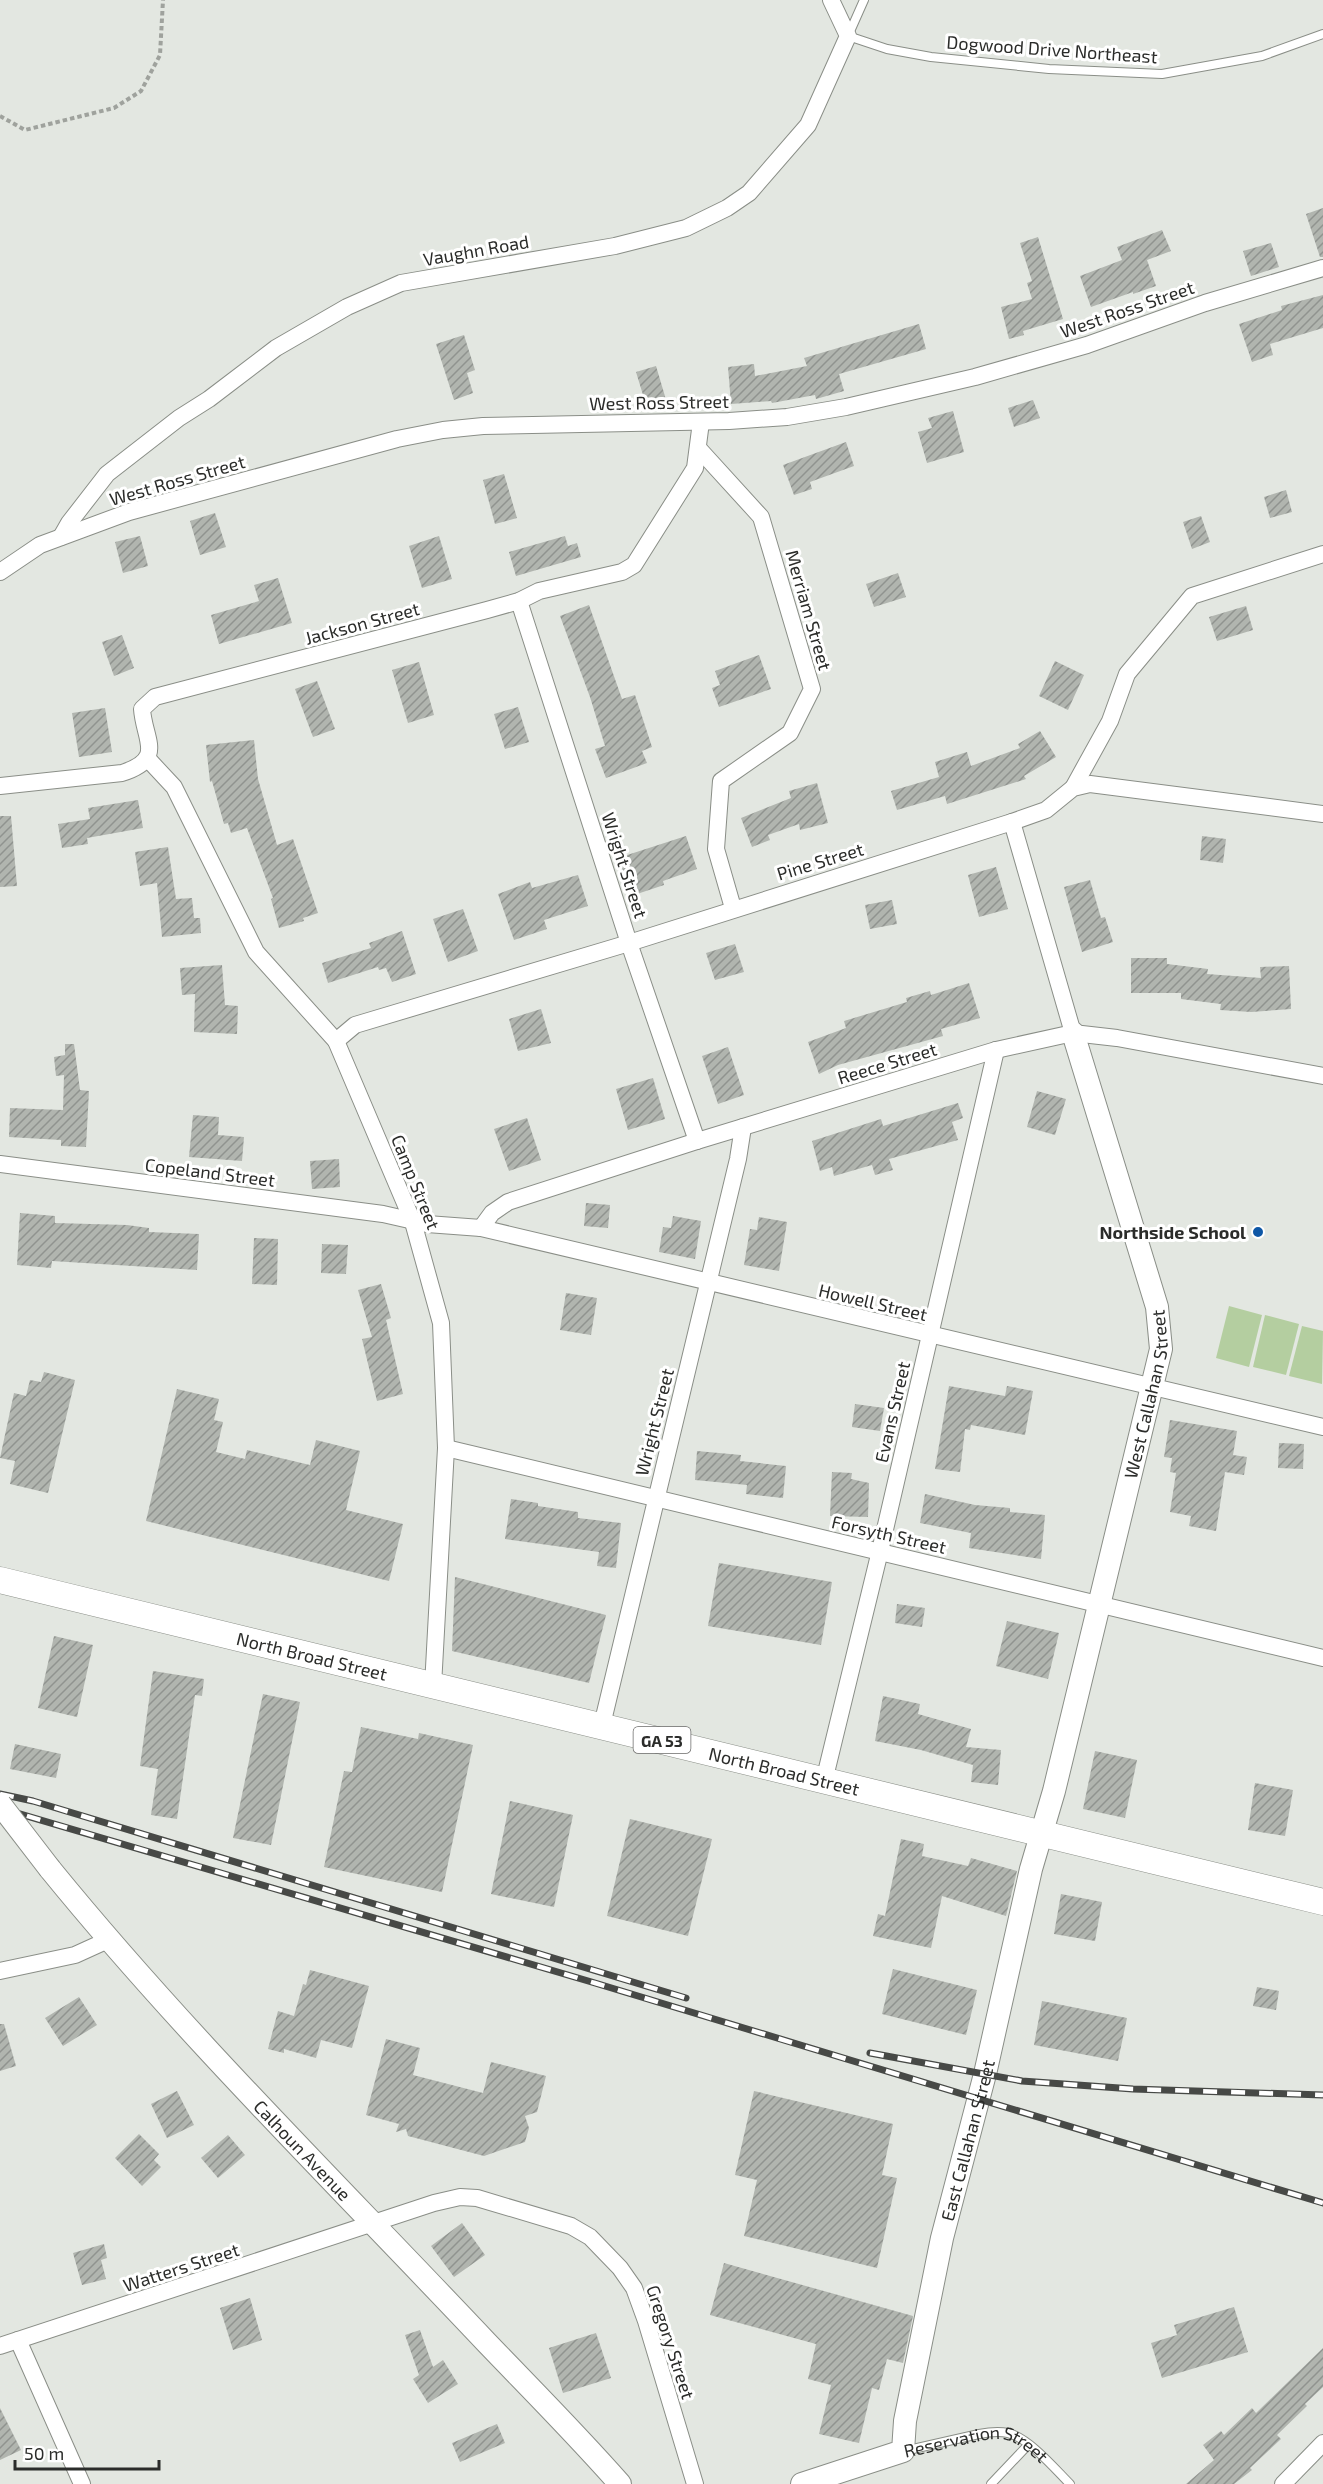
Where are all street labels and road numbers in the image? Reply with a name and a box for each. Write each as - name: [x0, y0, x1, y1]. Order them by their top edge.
- street label: Dogwood Drive Northeast: [946, 31, 1158, 67]
- street label: Vaughn Road: [421, 230, 531, 270]
- street label: West Ross Street: [1057, 276, 1197, 342]
- street label: West Ross Street: [589, 390, 729, 414]
- street label: West Ross Street: [107, 450, 247, 510]
- street label: Merriam Street: [781, 547, 837, 673]
- street label: Jackson Street: [302, 597, 422, 649]
- street label: Wright Street: [598, 809, 652, 921]
- street label: Pine Street: [774, 837, 866, 885]
- street label: Reece Street: [835, 1037, 939, 1089]
- street label: Camp Street: [387, 1131, 445, 1233]
- street label: Copeland Street: [144, 1153, 276, 1191]
- street label: Howell Street: [816, 1279, 930, 1325]
- street label: West Callahan Street: [1119, 1309, 1172, 1481]
- street label: Evans Street: [870, 1359, 914, 1465]
- street label: Wright Street: [630, 1366, 678, 1478]
- street label: Forsyth Street: [830, 1510, 949, 1558]
- street label: North Broad Street: [234, 1627, 390, 1685]
- road number: GA 53: [634, 1727, 690, 1753]
- street label: North Broad Street: [707, 1742, 862, 1800]
- street label: East Callahan Street: [936, 2058, 999, 2223]
- street label: Calhoun Avenue: [249, 2095, 356, 2205]
- street label: Watters Street: [120, 2238, 242, 2296]
- street label: Gregory Street: [642, 2282, 700, 2402]
- street label: Reservation Street: [901, 2421, 1053, 2467]

